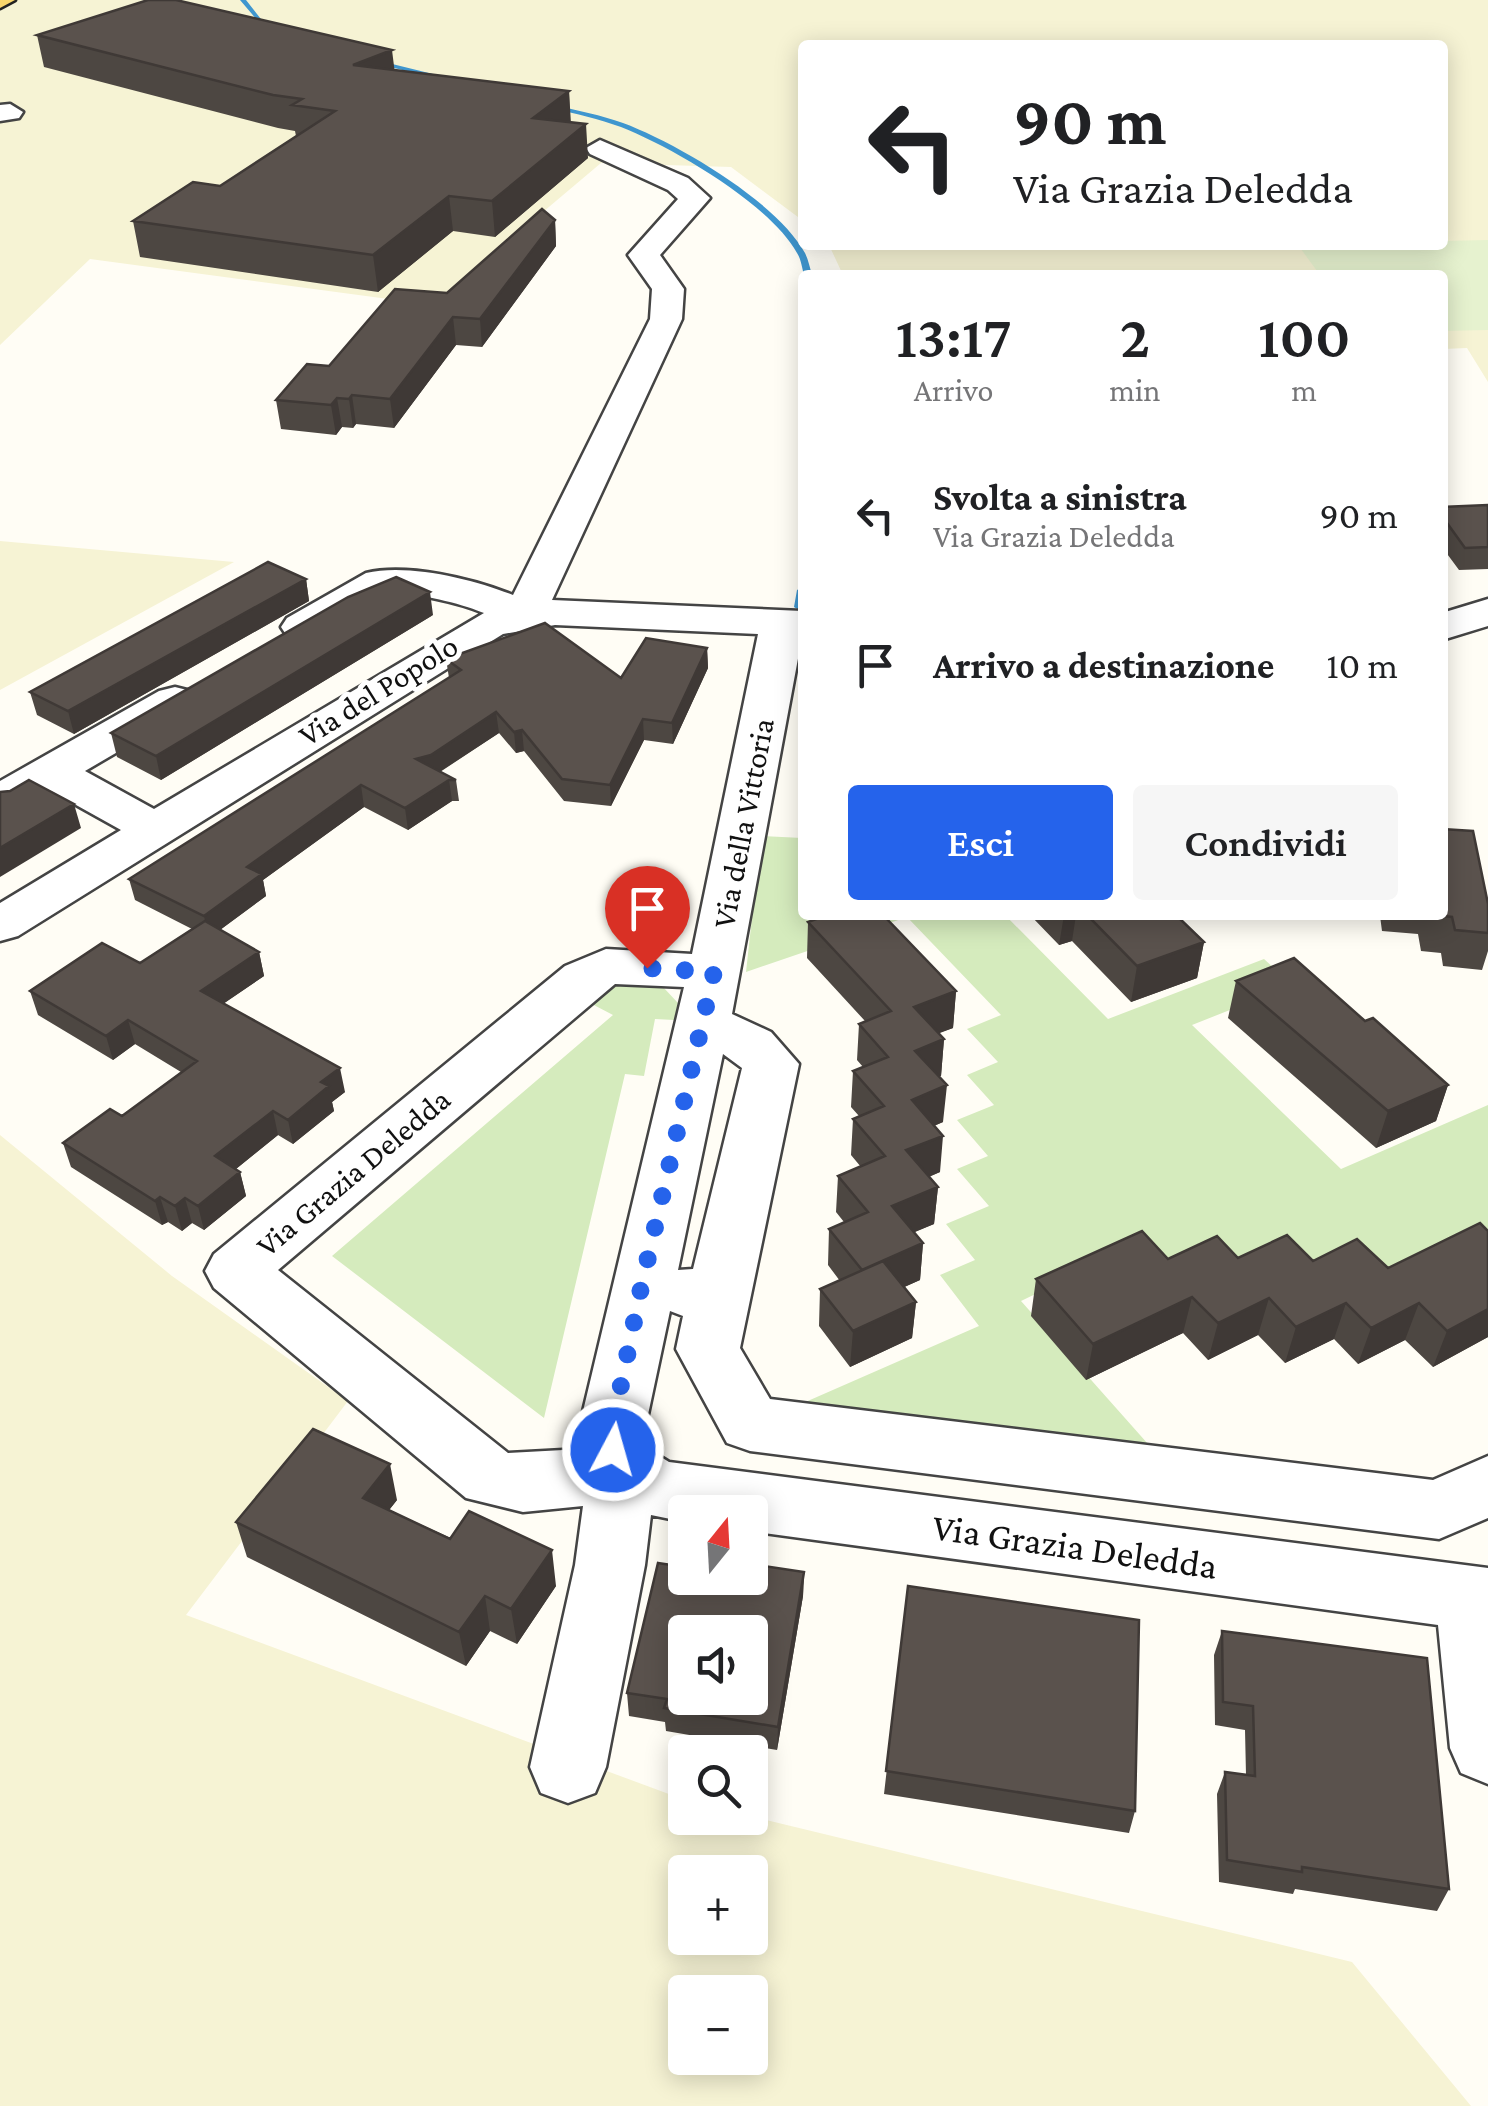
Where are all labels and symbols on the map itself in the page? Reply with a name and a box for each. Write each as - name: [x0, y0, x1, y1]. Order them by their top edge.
- street label: Via del Popolo: [292, 627, 464, 753]
- street label: Via della Vittoria: [705, 715, 781, 931]
- pin: [605, 866, 690, 969]
- street label: Via Grazia Deledda: [249, 1080, 457, 1264]
- position arrow: [561, 1398, 665, 1502]
- north arrow: [668, 1495, 768, 1595]
- street label: Via Grazia Deledda: [930, 1505, 1220, 1587]

